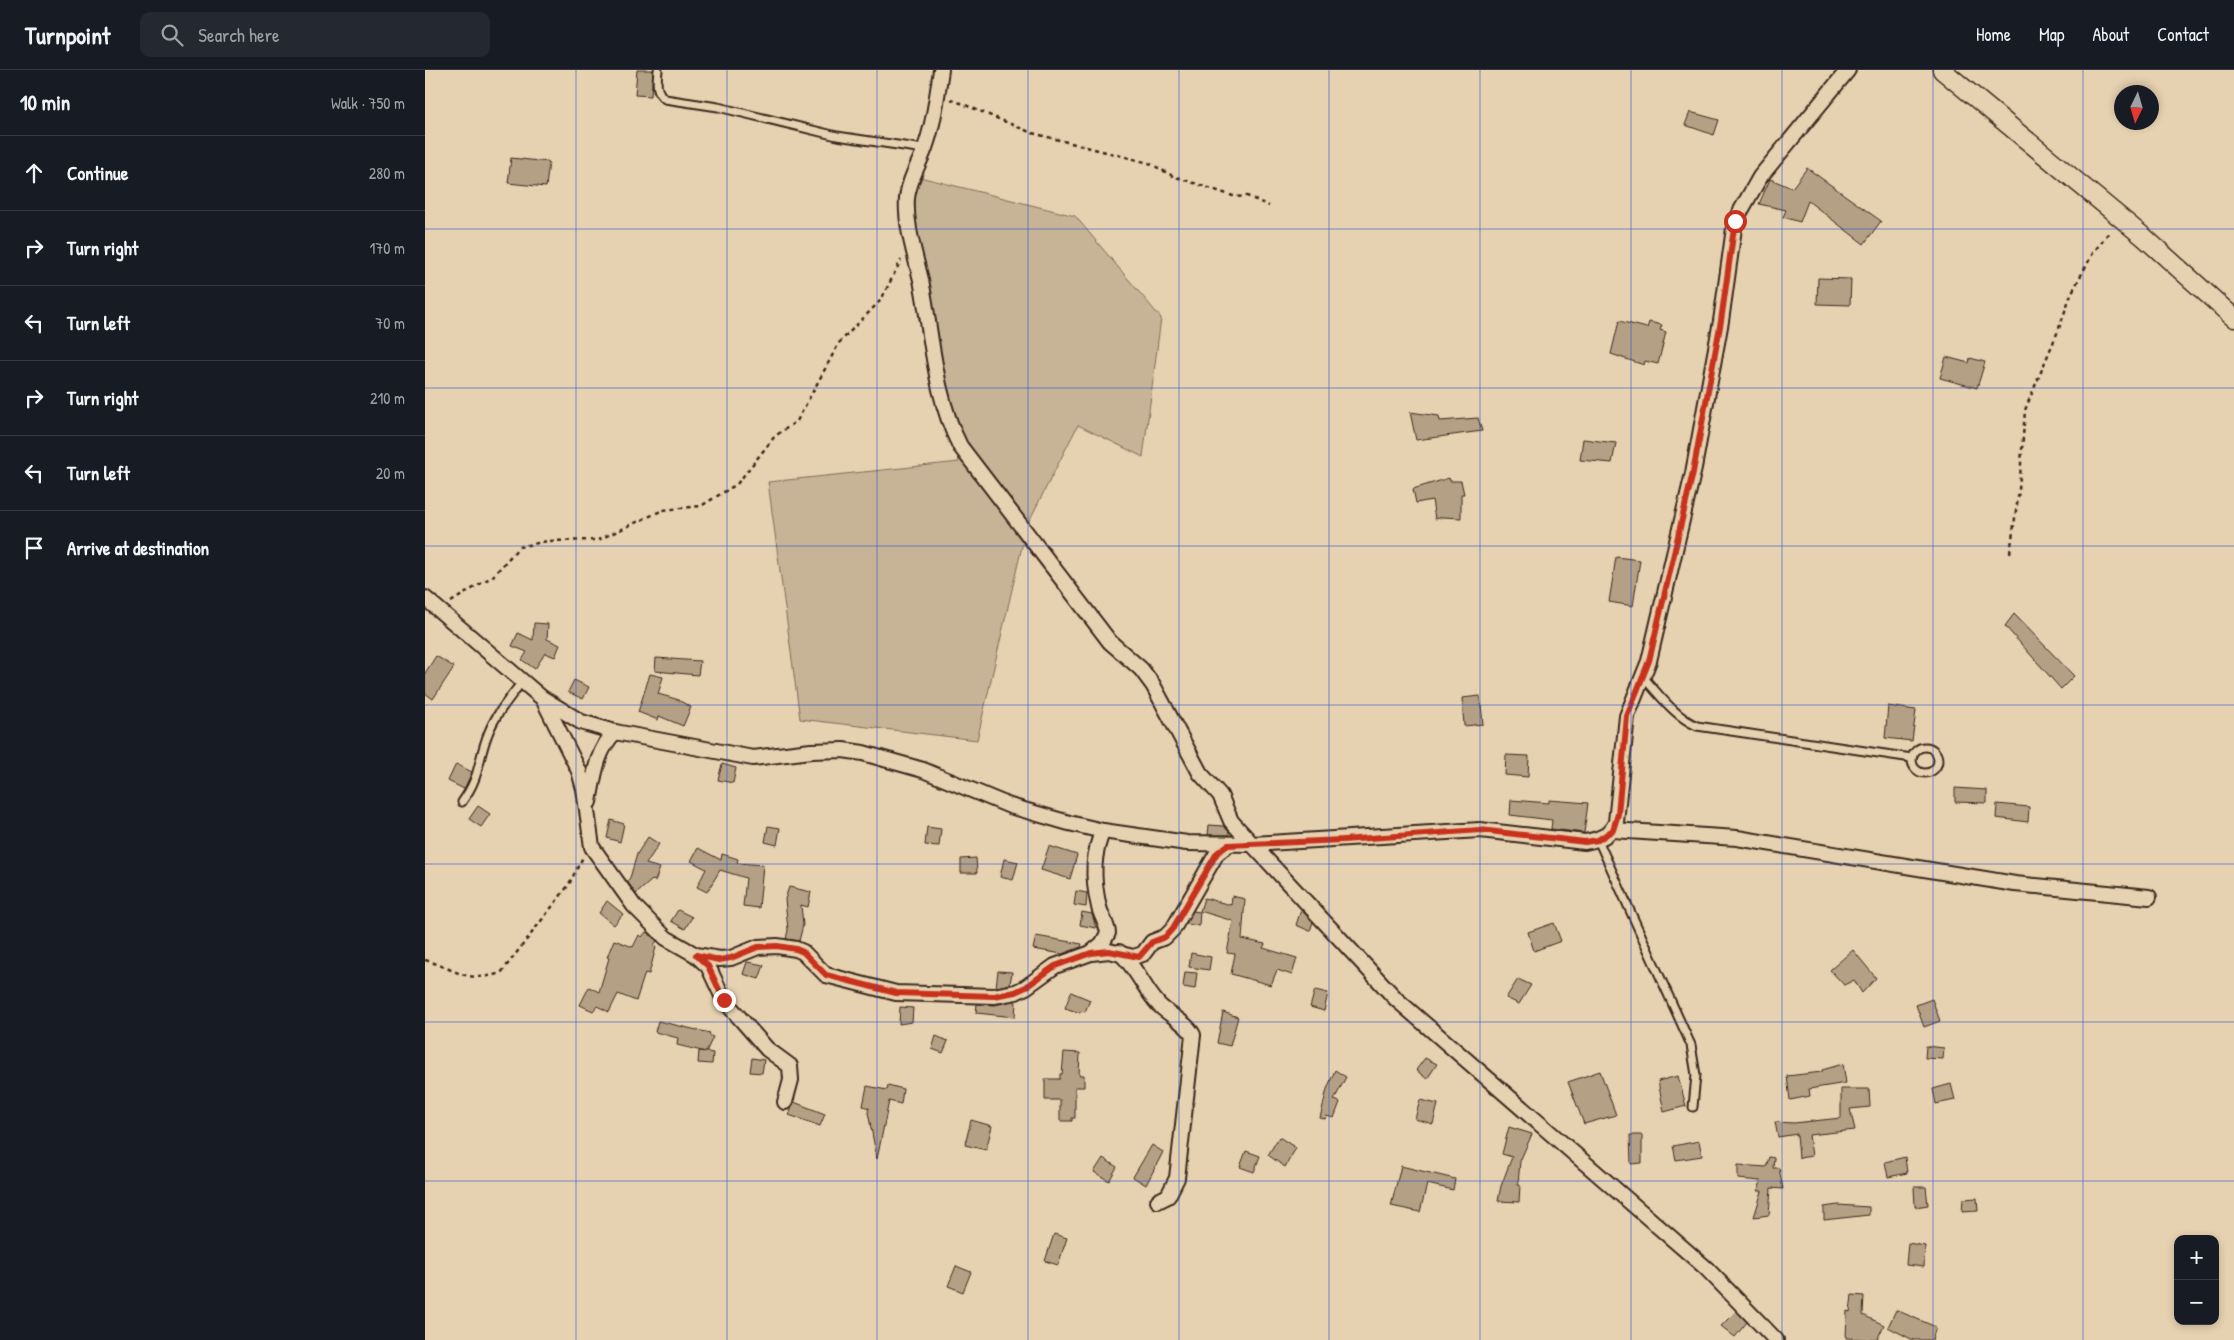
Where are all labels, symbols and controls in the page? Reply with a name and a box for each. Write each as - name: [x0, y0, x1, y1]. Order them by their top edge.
- search box: [140, 12, 490, 57]
- text: Turnpoint: [25, 19, 110, 51]
- icon: search: [158, 21, 186, 49]
- text: Search here: [198, 22, 280, 48]
- text: Home: [1976, 22, 2011, 47]
- text: Map: [2039, 22, 2064, 47]
- text: About: [2092, 22, 2129, 47]
- text: Contact: [2157, 22, 2209, 47]
- north arrow: [2114, 85, 2159, 130]
- text: 10 min: [20, 88, 70, 117]
- text: Walk · 750 m: [331, 92, 405, 114]
- icon: ahead: [20, 159, 48, 187]
- text: Continue: [67, 160, 128, 186]
- text: 280 m: [369, 162, 405, 184]
- route start: [1724, 210, 1747, 233]
- icon: right: [20, 234, 48, 262]
- text: Turn right: [67, 235, 138, 261]
- text: 170 m: [370, 237, 405, 259]
- icon: left: [20, 309, 48, 337]
- text: Turn left: [67, 310, 130, 336]
- text: 70 m: [375, 312, 405, 334]
- icon: right: [20, 384, 48, 412]
- text: Turn right: [67, 385, 138, 411]
- text: 210 m: [370, 387, 405, 409]
- icon: left: [20, 459, 48, 487]
- text: Turn left: [67, 460, 130, 486]
- text: 20 m: [376, 462, 405, 484]
- icon: arrive: [20, 534, 48, 562]
- text: Arrive at destination: [67, 535, 209, 561]
- route end: [713, 989, 736, 1012]
- map controls: [2174, 1235, 2219, 1325]
- button: +: [2174, 1235, 2219, 1280]
- button: −: [2174, 1280, 2219, 1325]

